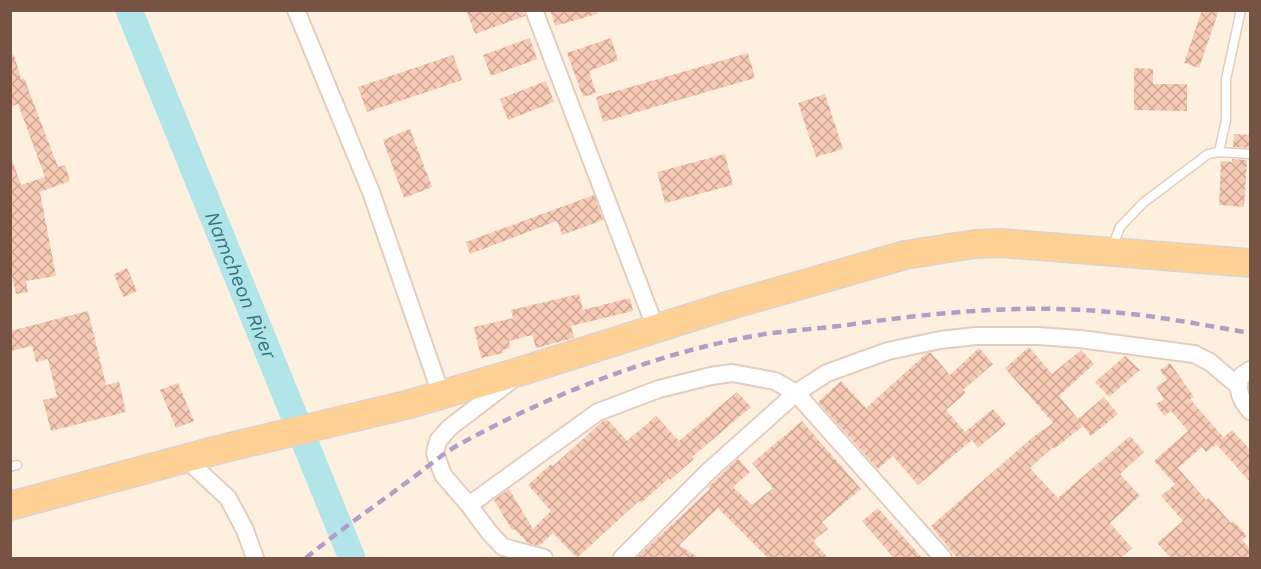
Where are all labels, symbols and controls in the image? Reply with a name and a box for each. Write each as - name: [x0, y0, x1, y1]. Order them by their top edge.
- water label: Namcheon River: [200, 208, 282, 364]

